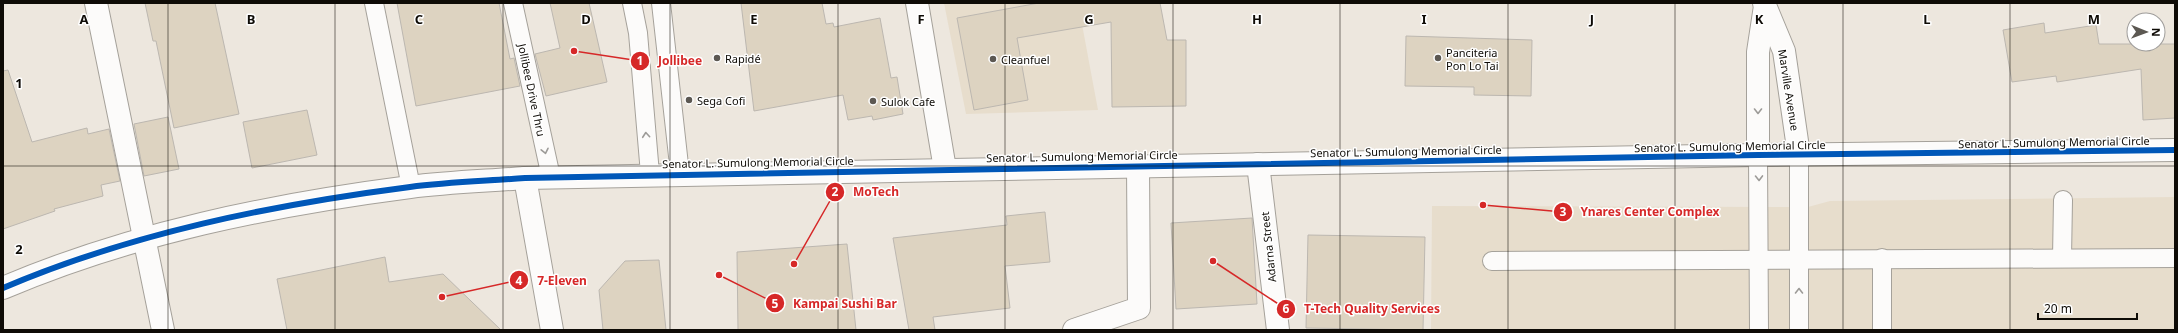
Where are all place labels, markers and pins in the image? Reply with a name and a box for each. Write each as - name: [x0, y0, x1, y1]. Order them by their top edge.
- place label: Panciteria Pon Lo Tai: [1446, 45, 1499, 73]
- callout: Jollibee: [630, 49, 710, 73]
- place label: Rapidé: [725, 51, 761, 66]
- place label: Cleanfuel: [1001, 52, 1050, 67]
- marker: Rapidé: [712, 53, 722, 63]
- marker: Panciteria Pon Lo Tai: [1433, 53, 1443, 63]
- marker: Cleanfuel: [988, 54, 998, 64]
- place label: Sega Cofi: [697, 93, 745, 108]
- place label: Sulok Cafe: [881, 94, 935, 109]
- marker: Sega Cofi: [684, 95, 694, 105]
- marker: Sulok Cafe: [868, 96, 878, 106]
- callout: MoTech: [825, 180, 908, 204]
- callout: Ynares Center Complex: [1553, 200, 1728, 224]
- callout: 7-Eleven: [509, 268, 595, 292]
- callout: Kampai Sushi Bar: [765, 291, 905, 315]
- callout: T-Tech Quality Services: [1276, 297, 1448, 321]

